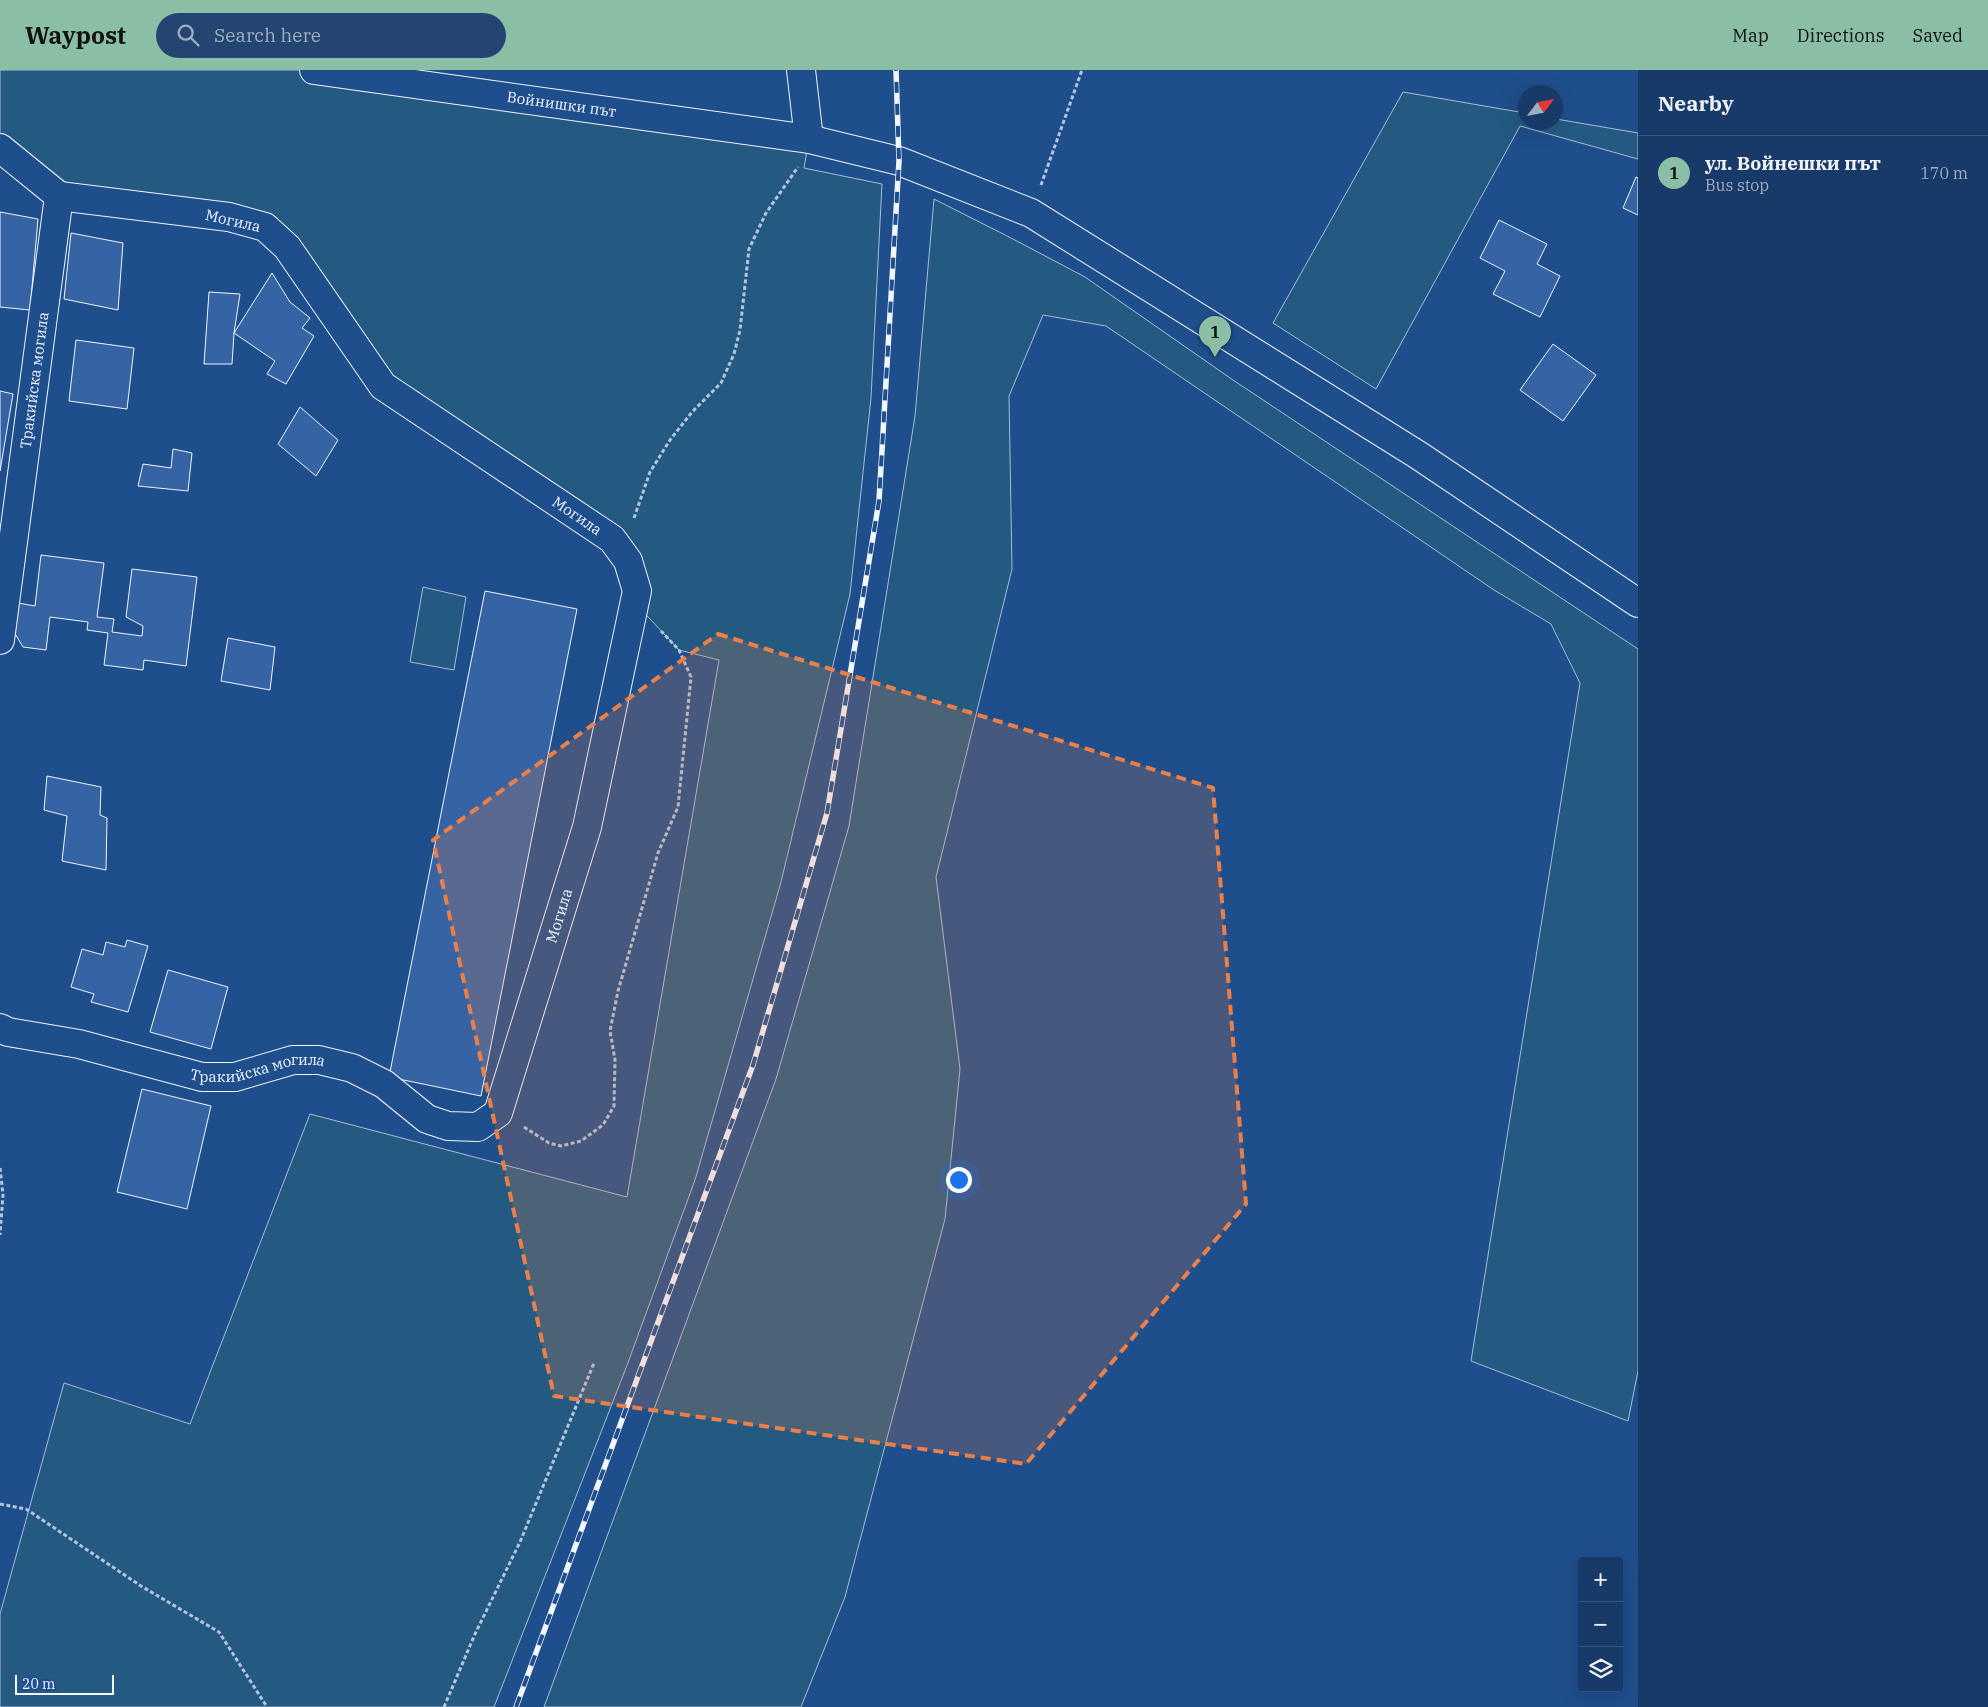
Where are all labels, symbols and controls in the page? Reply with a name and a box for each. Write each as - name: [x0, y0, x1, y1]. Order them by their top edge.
- search box: [156, 13, 506, 58]
- text: Waypost: [25, 19, 126, 51]
- icon: search: [174, 21, 202, 49]
- text: Search here: [214, 23, 321, 47]
- text: Map: [1732, 24, 1769, 47]
- text: Directions: [1797, 24, 1885, 47]
- text: Saved: [1913, 24, 1963, 47]
- north arrow: [1518, 85, 1563, 130]
- street label: Войнишки път: [506, 87, 618, 121]
- text: Nearby: [1658, 89, 1734, 117]
- text: ул. Войнешки път: [1705, 151, 1881, 175]
- text: 1: [1669, 163, 1679, 183]
- text: 170 m: [1920, 163, 1968, 183]
- text: Bus stop: [1705, 175, 1769, 195]
- street label: Могила: [204, 205, 263, 236]
- street label: Тракийска могила: [16, 311, 53, 450]
- pin: 1: [1199, 316, 1231, 357]
- street label: Могила: [549, 492, 606, 539]
- street label: Могила: [541, 886, 576, 945]
- street label: Тракийска могила: [188, 1050, 327, 1086]
- your location: [946, 1167, 972, 1193]
- map controls: [1578, 1557, 1623, 1692]
- button: +: [1578, 1557, 1623, 1602]
- button: −: [1578, 1602, 1623, 1647]
- button: layers: [1578, 1647, 1623, 1692]
- scale bar: [15, 1672, 114, 1695]
- text: 20 m: [22, 1675, 55, 1693]

